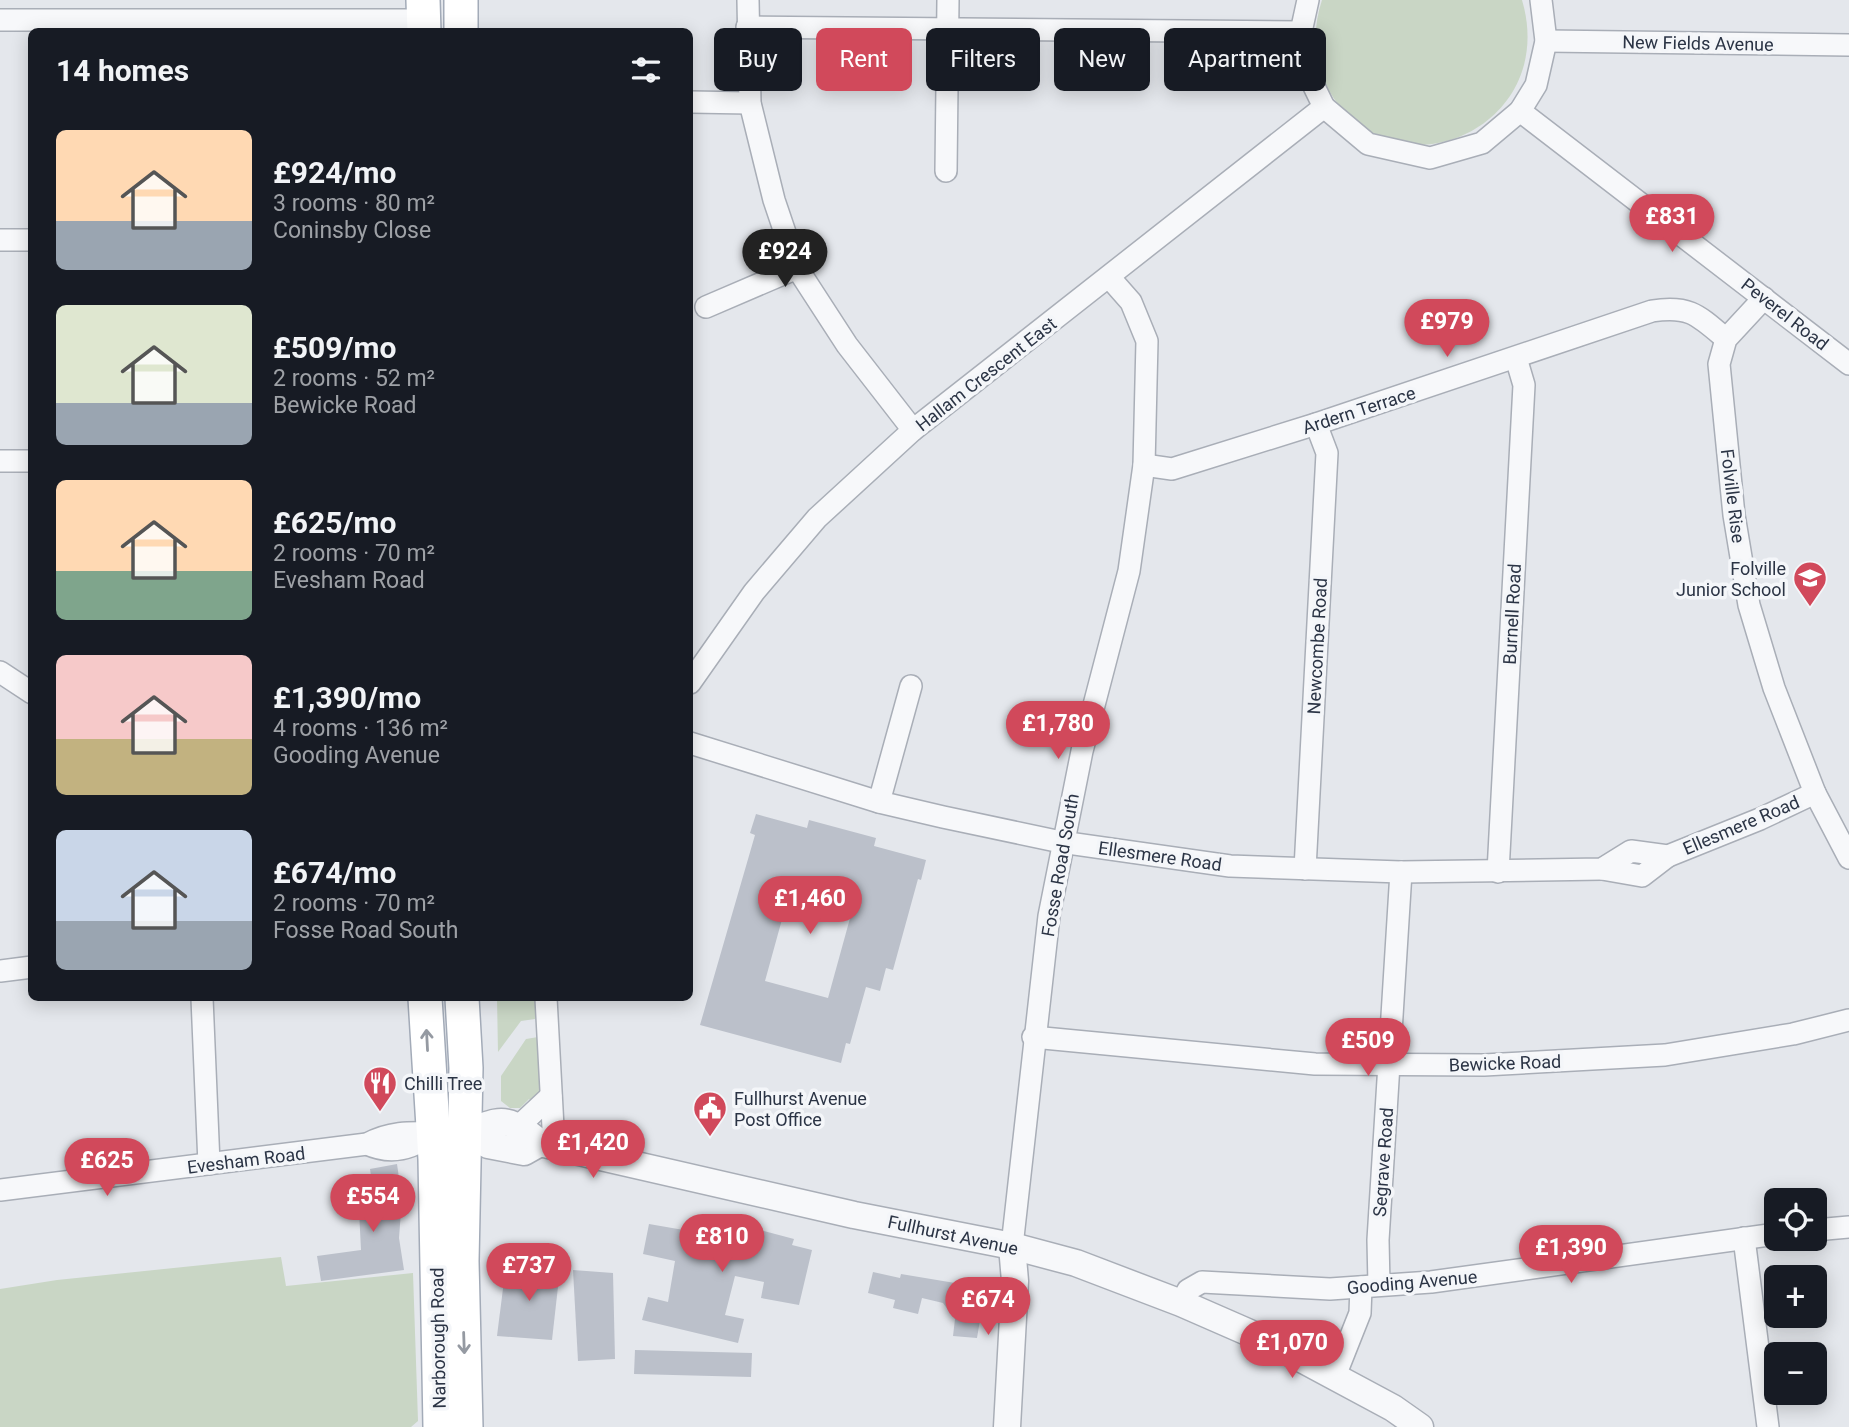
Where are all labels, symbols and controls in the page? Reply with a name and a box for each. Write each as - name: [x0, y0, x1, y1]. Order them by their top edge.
- chip: Buy: [714, 28, 802, 91]
- chip: Rent: [816, 28, 912, 91]
- chip: Filters: [926, 28, 1040, 91]
- chip: New: [1054, 28, 1150, 91]
- chip: Apartment: [1164, 28, 1326, 91]
- street label: New Fields Avenue: [1622, 31, 1774, 55]
- icon: filters: [627, 51, 665, 89]
- text: 14 homes: [56, 53, 189, 88]
- text: £924/mo: [273, 155, 397, 190]
- icon: home: [112, 158, 196, 242]
- text: 3 rooms · 80 m²: [273, 190, 435, 217]
- pin: £831: [1631, 194, 1713, 254]
- text: £831: [1645, 203, 1699, 230]
- text: Coninsby Close: [273, 217, 431, 244]
- pin: £924: [744, 230, 826, 289]
- text: £924: [758, 238, 812, 265]
- street label: Peverel Road: [1737, 274, 1833, 354]
- pin: £979: [1406, 300, 1488, 359]
- text: £979: [1420, 308, 1474, 335]
- street label: Hallam Crescent East: [912, 313, 1060, 435]
- text: £509/mo: [273, 330, 397, 365]
- icon: home: [112, 333, 196, 417]
- text: 2 rooms · 52 m²: [273, 365, 435, 392]
- street label: Ardern Terrace: [1300, 382, 1418, 438]
- text: Bewicke Road: [273, 392, 417, 419]
- street label: Folville Rise: [1717, 448, 1749, 544]
- text: £625/mo: [273, 505, 397, 540]
- icon: home: [112, 508, 196, 592]
- text: 2 rooms · 70 m²: [273, 540, 435, 567]
- place label: Folville Junior School: [1676, 558, 1786, 600]
- school or university icon: Folville Junior School: [1791, 559, 1829, 608]
- street label: Burnell Road: [1499, 563, 1525, 665]
- text: Evesham Road: [273, 567, 425, 594]
- street label: Newcombe Road: [1303, 577, 1331, 715]
- text: £1,390/mo: [273, 680, 421, 715]
- icon: home: [112, 683, 196, 767]
- pin: £1,780: [1001, 702, 1115, 761]
- text: £1,780: [1022, 710, 1094, 737]
- text: 4 rooms · 136 m²: [273, 715, 448, 742]
- text: Gooding Avenue: [273, 742, 440, 769]
- street label: Ellesmere Road: [1680, 791, 1802, 859]
- street label: Fosse Road South: [1037, 792, 1083, 938]
- street label: Ellesmere Road: [1097, 837, 1223, 875]
- text: £674/mo: [273, 855, 397, 890]
- icon: home: [112, 858, 196, 942]
- pin: £1,460: [753, 876, 867, 936]
- text: £1,460: [774, 885, 846, 912]
- text: 2 rooms · 70 m²: [273, 890, 435, 917]
- text: Fosse Road South: [273, 917, 458, 944]
- pin: £509: [1327, 1018, 1409, 1078]
- text: £509: [1341, 1027, 1395, 1054]
- one-way arrow: [421, 1029, 434, 1052]
- street label: Bewicke Road: [1448, 1051, 1562, 1075]
- restaurant icon: Chilli Tree: [361, 1064, 399, 1113]
- place label: Chilli Tree: [404, 1073, 482, 1094]
- place label: Fullhurst Avenue Post Office: [734, 1088, 867, 1130]
- public building icon: Fullhurst Avenue Post Office: [691, 1089, 729, 1138]
- street label: Segrave Road: [1369, 1107, 1397, 1217]
- pin: £1,420: [536, 1120, 650, 1180]
- text: £1,420: [557, 1129, 629, 1156]
- pin: £625: [66, 1138, 148, 1198]
- street label: Evesham Road: [186, 1142, 306, 1178]
- text: £625: [80, 1147, 134, 1174]
- pin: £554: [332, 1174, 414, 1234]
- text: £554: [346, 1183, 400, 1210]
- map controls: [1764, 1188, 1827, 1405]
- button: locate: [1764, 1188, 1827, 1251]
- street label: Fullhurst Avenue: [886, 1211, 1020, 1259]
- pin: £810: [681, 1214, 763, 1274]
- text: £810: [695, 1223, 749, 1250]
- pin: £1,390: [1514, 1226, 1628, 1285]
- text: £1,390: [1535, 1234, 1607, 1261]
- pin: £737: [488, 1244, 570, 1303]
- text: £737: [502, 1252, 556, 1279]
- button: +: [1764, 1265, 1827, 1328]
- street label: Gooding Avenue: [1346, 1266, 1478, 1298]
- street label: Narborough Road: [426, 1267, 450, 1409]
- pin: £674: [947, 1278, 1029, 1337]
- text: £674: [961, 1286, 1015, 1313]
- pin: £1,070: [1235, 1320, 1349, 1380]
- text: £1,070: [1256, 1329, 1328, 1356]
- one-way arrow: [458, 1331, 471, 1354]
- button: −: [1764, 1342, 1827, 1405]

